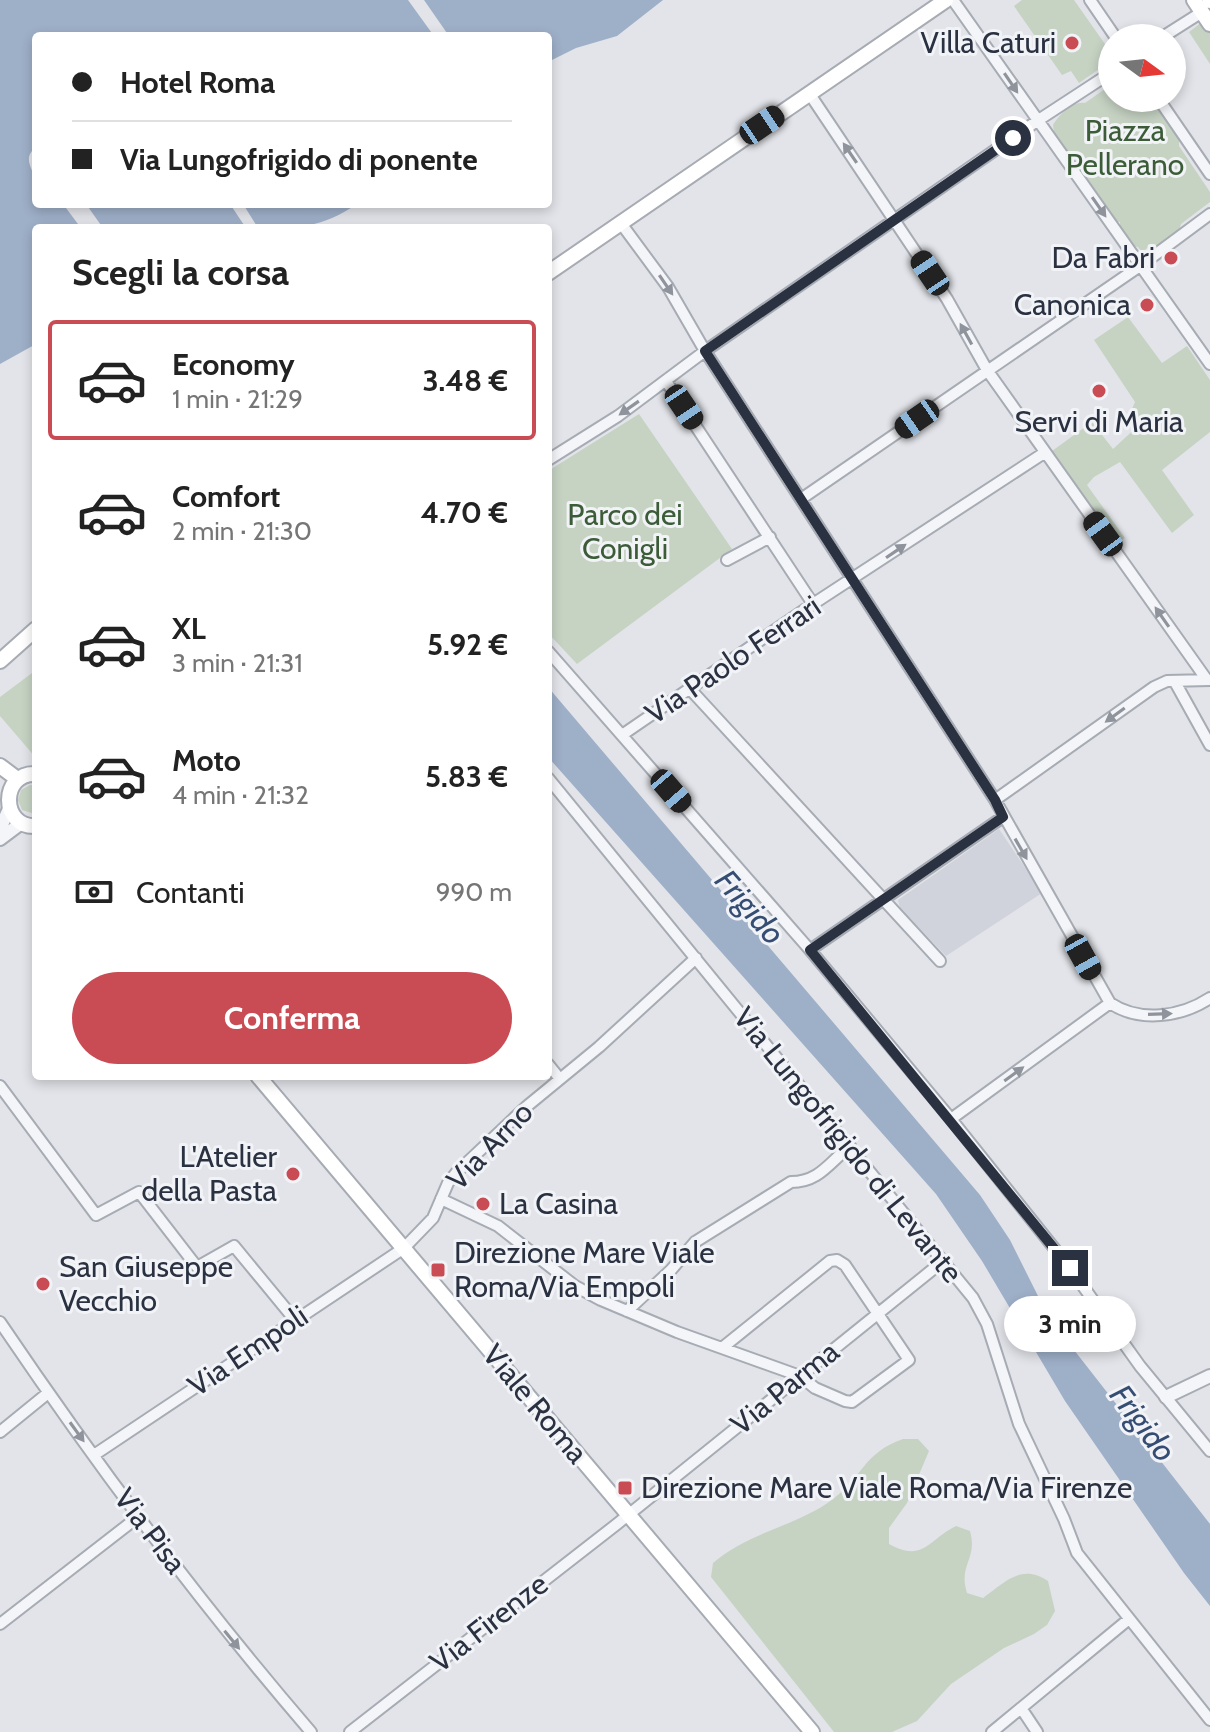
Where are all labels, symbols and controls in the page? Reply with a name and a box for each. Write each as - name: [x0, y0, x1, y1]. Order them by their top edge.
- place label: Villa Caturi: [920, 24, 1056, 61]
- north arrow: [1098, 24, 1186, 112]
- map controls: [1098, 24, 1186, 112]
- marker: Villa Caturi: [1063, 34, 1081, 52]
- text: Hotel Roma: [120, 64, 275, 101]
- one-way arrow: [1003, 73, 1018, 94]
- car: [735, 102, 789, 148]
- park label: Piazza Pellerano: [1066, 112, 1184, 183]
- route start: [995, 120, 1031, 156]
- text: Via Lungofrigido di ponente: [120, 141, 478, 178]
- one-way arrow: [844, 142, 858, 164]
- one-way arrow: [1091, 197, 1106, 218]
- place label: Da Fabri: [1051, 239, 1155, 276]
- car: [907, 246, 953, 300]
- marker: Da Fabri: [1162, 249, 1180, 267]
- text: Scegli la corsa: [72, 250, 289, 294]
- one-way arrow: [658, 275, 673, 296]
- place label: Canonica: [1014, 286, 1132, 323]
- marker: Canonica: [1138, 296, 1156, 314]
- one-way arrow: [959, 323, 973, 345]
- icon: car: [76, 344, 148, 416]
- text: Economy: [172, 346, 295, 383]
- text: 3.48 €: [422, 362, 508, 399]
- car: [661, 380, 707, 434]
- marker: Servi di Maria: [1090, 382, 1108, 400]
- text: 1 min · 21:29: [172, 383, 303, 415]
- car: [890, 395, 944, 443]
- one-way arrow: [619, 399, 640, 415]
- place label: Servi di Maria: [1015, 403, 1184, 440]
- icon: car: [76, 476, 148, 548]
- text: Comfort: [172, 478, 280, 515]
- text: 4.70 €: [421, 494, 508, 531]
- park label: Parco dei Conigli: [567, 496, 683, 567]
- car: [1079, 508, 1127, 560]
- text: 2 min · 21:30: [172, 515, 312, 547]
- one-way arrow: [886, 544, 907, 559]
- street label: Via Paolo Ferrari: [638, 587, 827, 732]
- one-way arrow: [1155, 606, 1170, 627]
- icon: car: [76, 608, 148, 680]
- text: XL: [172, 610, 206, 647]
- text: 5.92 €: [427, 626, 508, 663]
- text: 3 min · 21:31: [172, 647, 303, 679]
- one-way arrow: [1104, 707, 1125, 722]
- icon: car: [76, 740, 148, 812]
- text: Moto: [172, 742, 241, 779]
- text: 5.83 €: [425, 758, 508, 795]
- car: [646, 765, 696, 817]
- text: 4 min · 21:32: [172, 779, 309, 811]
- one-way arrow: [1014, 838, 1028, 860]
- water label: Frigido: [707, 861, 793, 952]
- icon: cash: [72, 870, 116, 914]
- text: Contanti: [136, 874, 245, 911]
- text: 990 m: [436, 876, 512, 908]
- car: [1061, 930, 1105, 984]
- button: Conferma: [72, 972, 512, 1064]
- street label: Via Lungofrigido di Levante: [726, 999, 971, 1290]
- one-way arrow: [1148, 1008, 1173, 1021]
- one-way arrow: [1003, 1066, 1024, 1082]
- street label: Via Arno: [439, 1094, 541, 1197]
- place label: L'Atelier della Pasta: [142, 1138, 278, 1209]
- marker: L'Atelier della Pasta: [284, 1165, 302, 1183]
- place label: La Casina: [499, 1185, 619, 1222]
- marker: La Casina: [474, 1195, 492, 1213]
- place label: Direzione Mare Viale Roma/Via Empoli: [454, 1234, 715, 1305]
- place label: San Giuseppe Vecchio: [59, 1248, 233, 1319]
- route end: [1052, 1250, 1088, 1286]
- marker: Direzione Mare Viale Roma/Via Empoli: [429, 1261, 447, 1279]
- marker: San Giuseppe Vecchio: [34, 1275, 52, 1293]
- callout: 3 min: [1004, 1296, 1136, 1352]
- street label: Via Empoli: [181, 1297, 315, 1404]
- text: 3 min: [1038, 1308, 1102, 1340]
- street label: Via Parma: [723, 1332, 847, 1442]
- street label: Viale Roma: [475, 1337, 596, 1471]
- water label: Frigido: [1102, 1376, 1185, 1469]
- one-way arrow: [68, 1422, 84, 1442]
- place label: Direzione Mare Viale Roma/Via Firenze: [641, 1469, 1132, 1506]
- marker: Direzione Mare Viale Roma/Via Firenze: [616, 1479, 634, 1497]
- street label: Via Pisa: [106, 1481, 195, 1581]
- street label: Via Firenze: [422, 1565, 555, 1680]
- one-way arrow: [223, 1630, 240, 1650]

